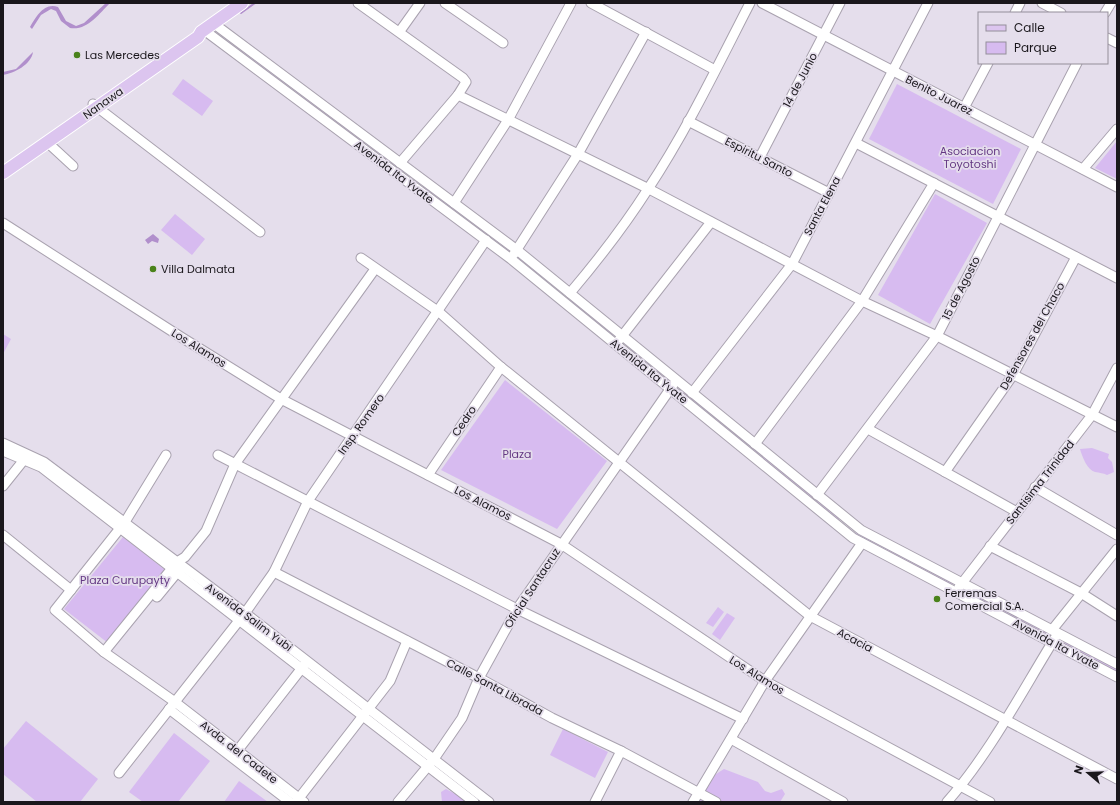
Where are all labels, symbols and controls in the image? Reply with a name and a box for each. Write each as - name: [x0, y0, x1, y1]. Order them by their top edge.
- legend: [978, 12, 1108, 64]
- text: Calle: [1014, 19, 1045, 36]
- text: Parque: [1014, 39, 1057, 56]
- place label: Las Mercedes: [85, 47, 160, 63]
- marker: Las Mercedes: [72, 50, 82, 60]
- street label: 14 de Junio: [779, 50, 821, 110]
- street label: Benito Juarez: [903, 71, 975, 119]
- street label: Nanawa: [80, 83, 126, 123]
- street label: Espiritu Santo: [722, 133, 796, 181]
- street label: Avenida Ita Yvate: [351, 137, 437, 207]
- park label: Asociacion Toyotoshi: [940, 143, 1000, 172]
- street label: Santa Elena: [800, 174, 844, 238]
- street label: 15 de Agosto: [938, 254, 984, 322]
- place label: Villa Dalmata: [161, 261, 235, 277]
- marker: Villa Dalmata: [148, 264, 158, 274]
- street label: Defensores del Chaco: [996, 279, 1068, 393]
- street label: Los Alamos: [168, 325, 230, 371]
- street label: Avenida Ita Yvate: [607, 335, 691, 408]
- street label: Insp. Romero: [334, 390, 388, 458]
- street label: Cedro: [448, 402, 480, 440]
- street label: Santisima Trinidad: [1002, 437, 1078, 527]
- park label: Plaza: [503, 446, 531, 462]
- street label: Los Alamos: [452, 482, 515, 524]
- street label: Oficial Santacruz: [500, 545, 564, 631]
- park label: Plaza Curupayty: [80, 572, 171, 588]
- street label: Avenida Salim Yubi: [202, 579, 296, 655]
- place label: Ferremas Comercial S.A.: [945, 585, 1024, 614]
- marker: Ferremas Comercial S.A.: [932, 594, 942, 604]
- street label: Avenida Ita Yvate: [1010, 614, 1102, 674]
- street label: Acacia: [834, 624, 876, 656]
- street label: Los Alamos: [726, 652, 788, 698]
- street label: Calle Santa Librada: [444, 655, 546, 719]
- street label: Avda. del Cadete: [197, 717, 281, 788]
- north arrow: [1068, 753, 1108, 793]
- text: N: [1070, 763, 1087, 776]

